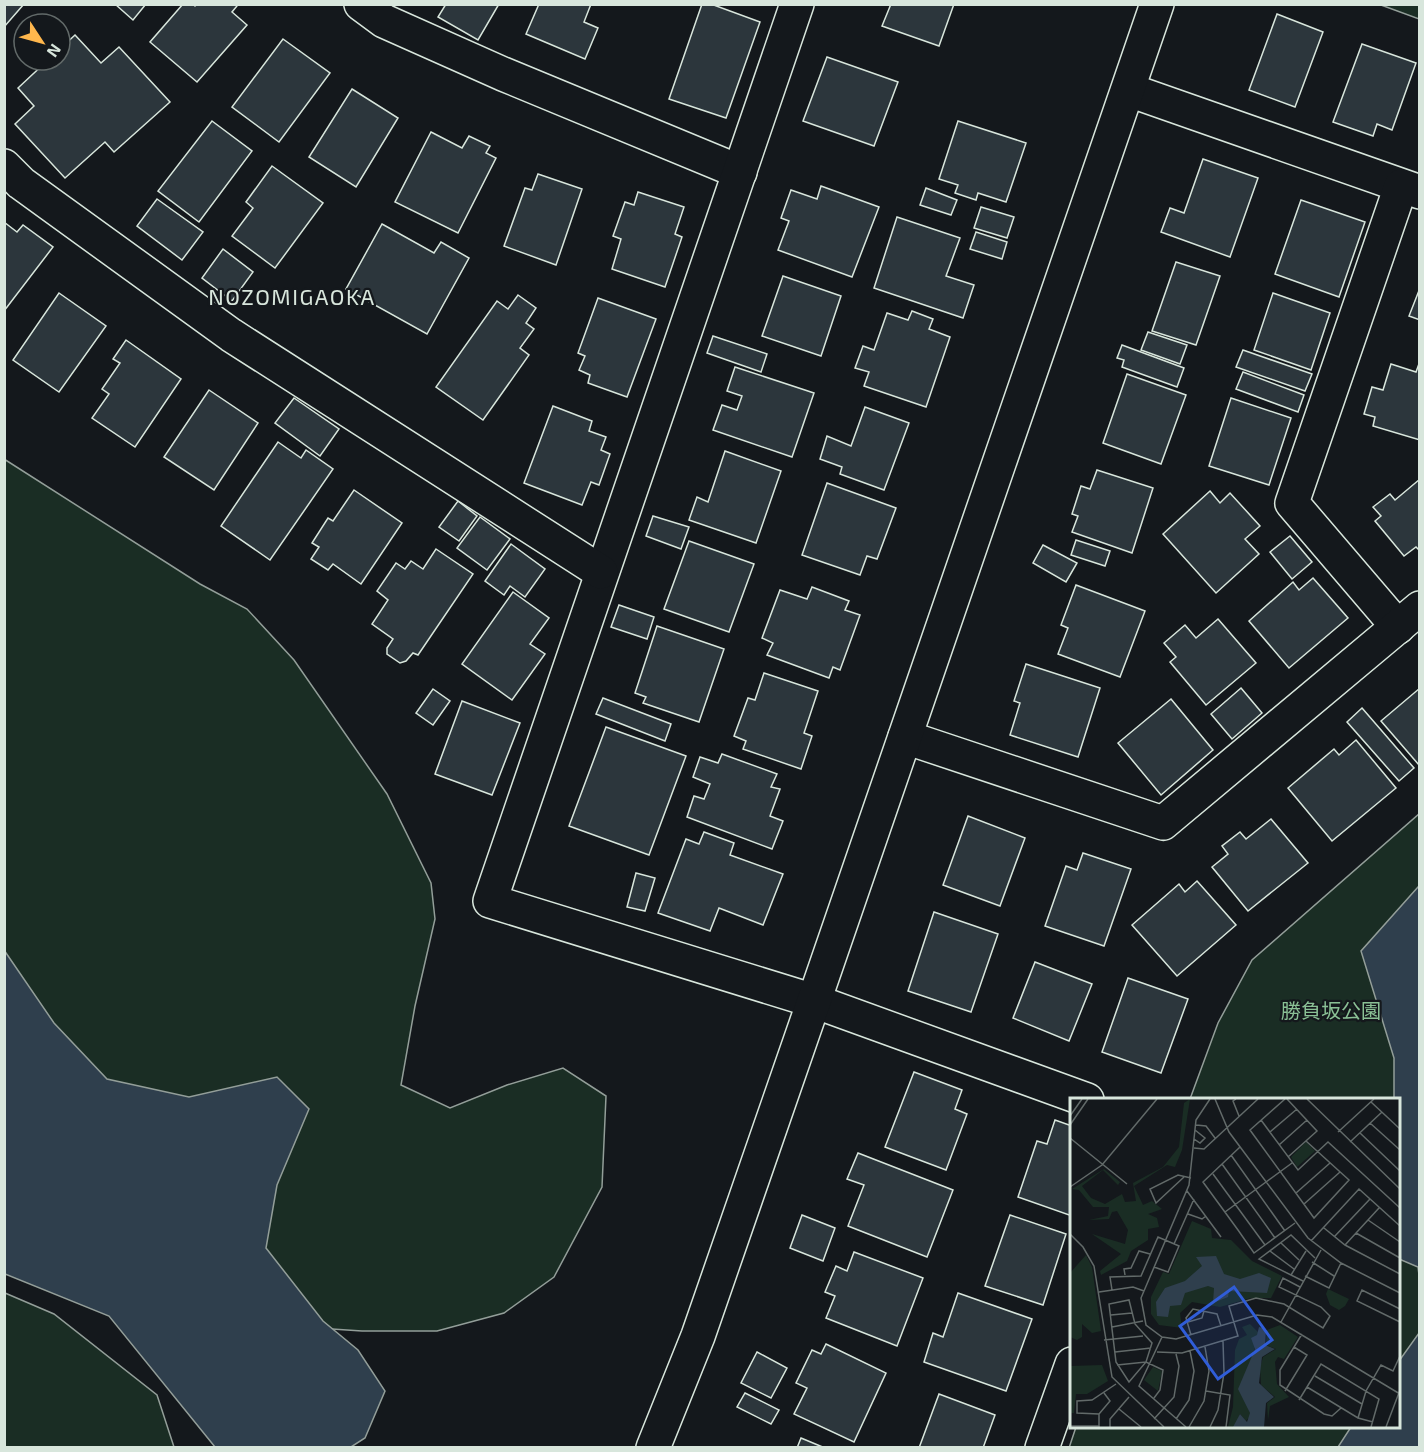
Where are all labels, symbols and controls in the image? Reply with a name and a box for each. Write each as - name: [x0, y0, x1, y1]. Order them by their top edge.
- north arrow: [12, 12, 72, 72]
- text: N: [43, 41, 66, 61]
- district label: NOZOMIGAOKA: [208, 283, 376, 309]
- park label: 勝負坂公園: [1281, 998, 1381, 1022]
- inset map: [1070, 1098, 1400, 1428]

